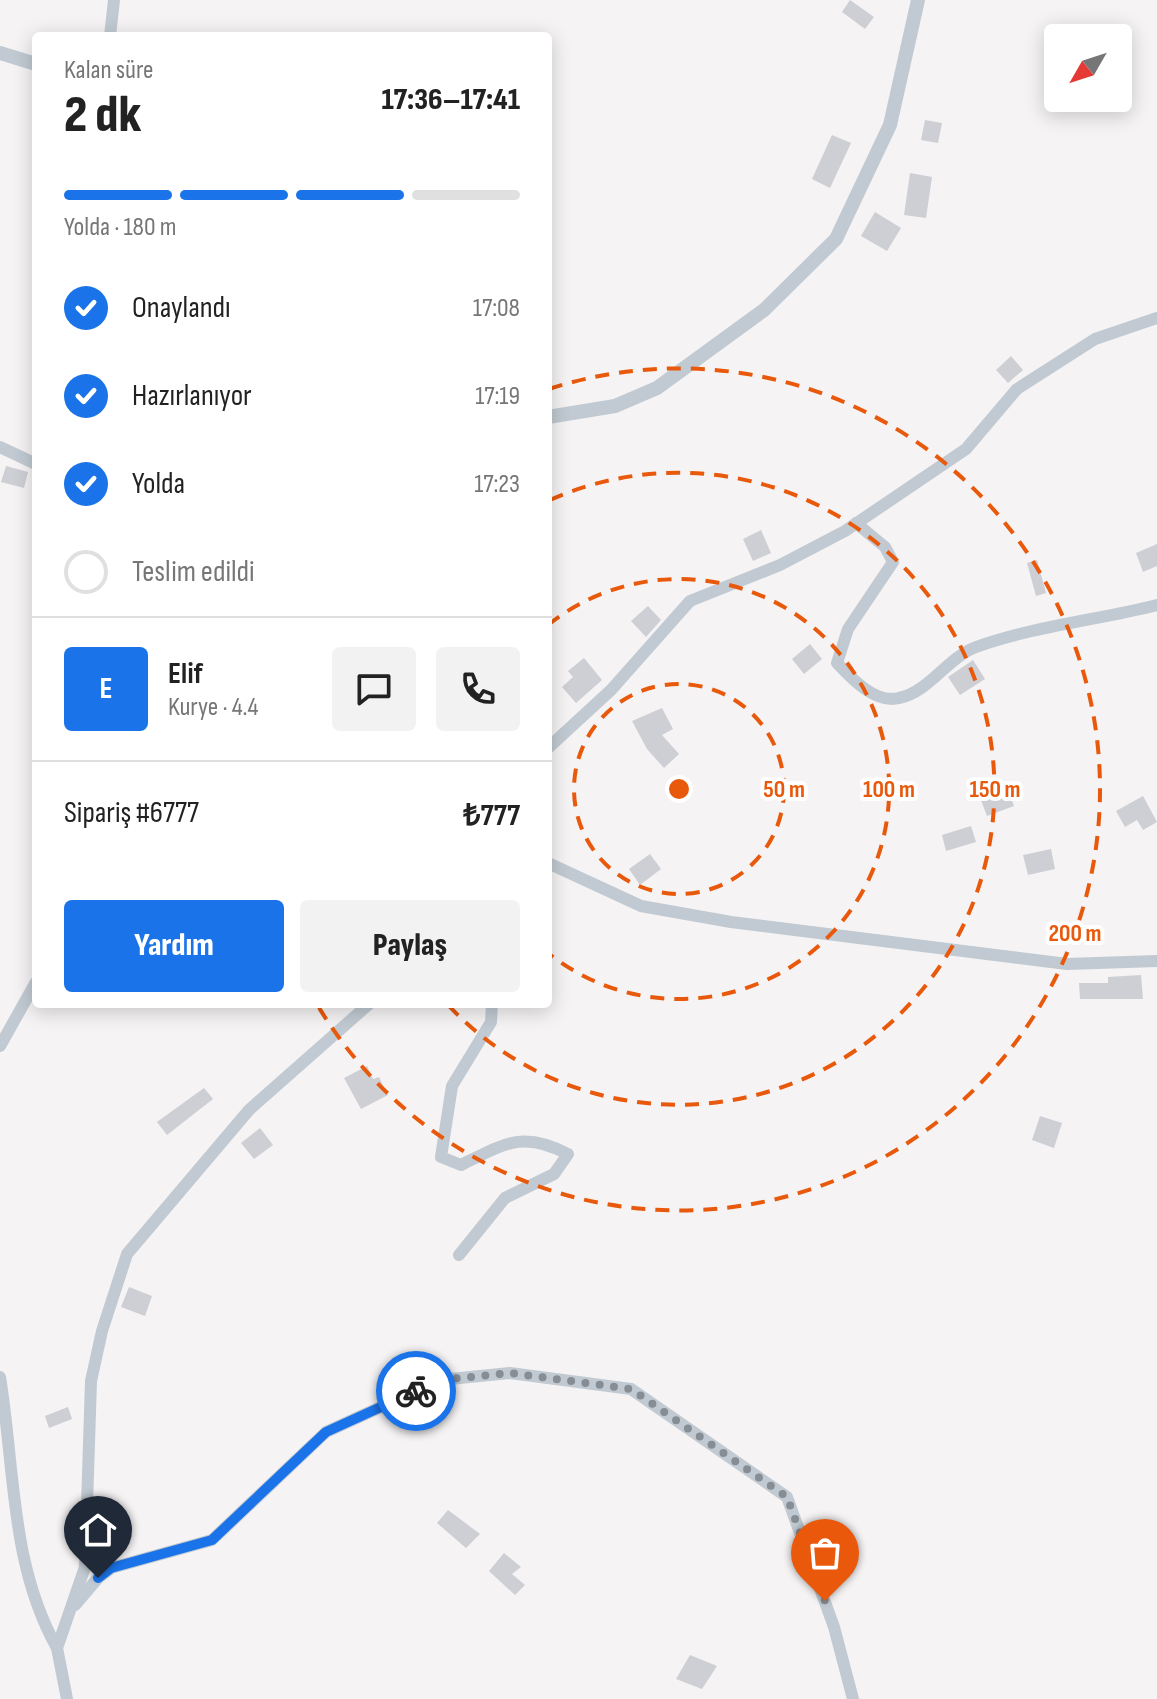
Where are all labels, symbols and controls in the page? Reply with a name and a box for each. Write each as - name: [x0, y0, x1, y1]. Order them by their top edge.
- north arrow: [1044, 24, 1132, 112]
- map controls: [1044, 24, 1132, 112]
- text: Kalan süre: [64, 55, 153, 86]
- text: 17:36–17:41: [382, 82, 520, 118]
- text: 2 dk: [64, 84, 141, 147]
- text: Yolda · 180 m: [64, 212, 176, 243]
- icon: check: [64, 286, 108, 330]
- text: Onaylandı: [132, 290, 231, 326]
- text: 17:08: [473, 293, 520, 324]
- icon: check: [64, 374, 108, 418]
- text: Hazırlanıyor: [132, 378, 252, 414]
- text: 17:19: [475, 381, 520, 412]
- icon: check: [64, 462, 108, 506]
- text: Yolda: [132, 466, 185, 502]
- text: 17:23: [474, 469, 520, 500]
- text: Teslim edildi: [132, 554, 255, 590]
- button: chat: [332, 647, 416, 731]
- button: phone: [436, 647, 520, 731]
- text: Elif: [168, 656, 203, 692]
- text: E: [99, 671, 113, 707]
- text: Kurye · 4.4: [168, 692, 258, 723]
- centre of rings: [665, 775, 693, 803]
- text: 50 m: [763, 775, 805, 804]
- text: 100 m: [863, 775, 915, 804]
- text: 150 m: [969, 775, 1021, 804]
- text: Sipariş #6777: [64, 795, 199, 831]
- text: ₺777: [463, 798, 520, 834]
- button: Yardım: [64, 900, 284, 992]
- button: Paylaş: [300, 900, 520, 992]
- text: 200 m: [1048, 919, 1102, 948]
- courier: [376, 1351, 456, 1431]
- icon: bike: [394, 1369, 438, 1413]
- pin: [64, 1496, 132, 1578]
- icon: home: [76, 1508, 120, 1552]
- pin: [791, 1519, 859, 1601]
- icon: bag: [803, 1531, 847, 1575]

